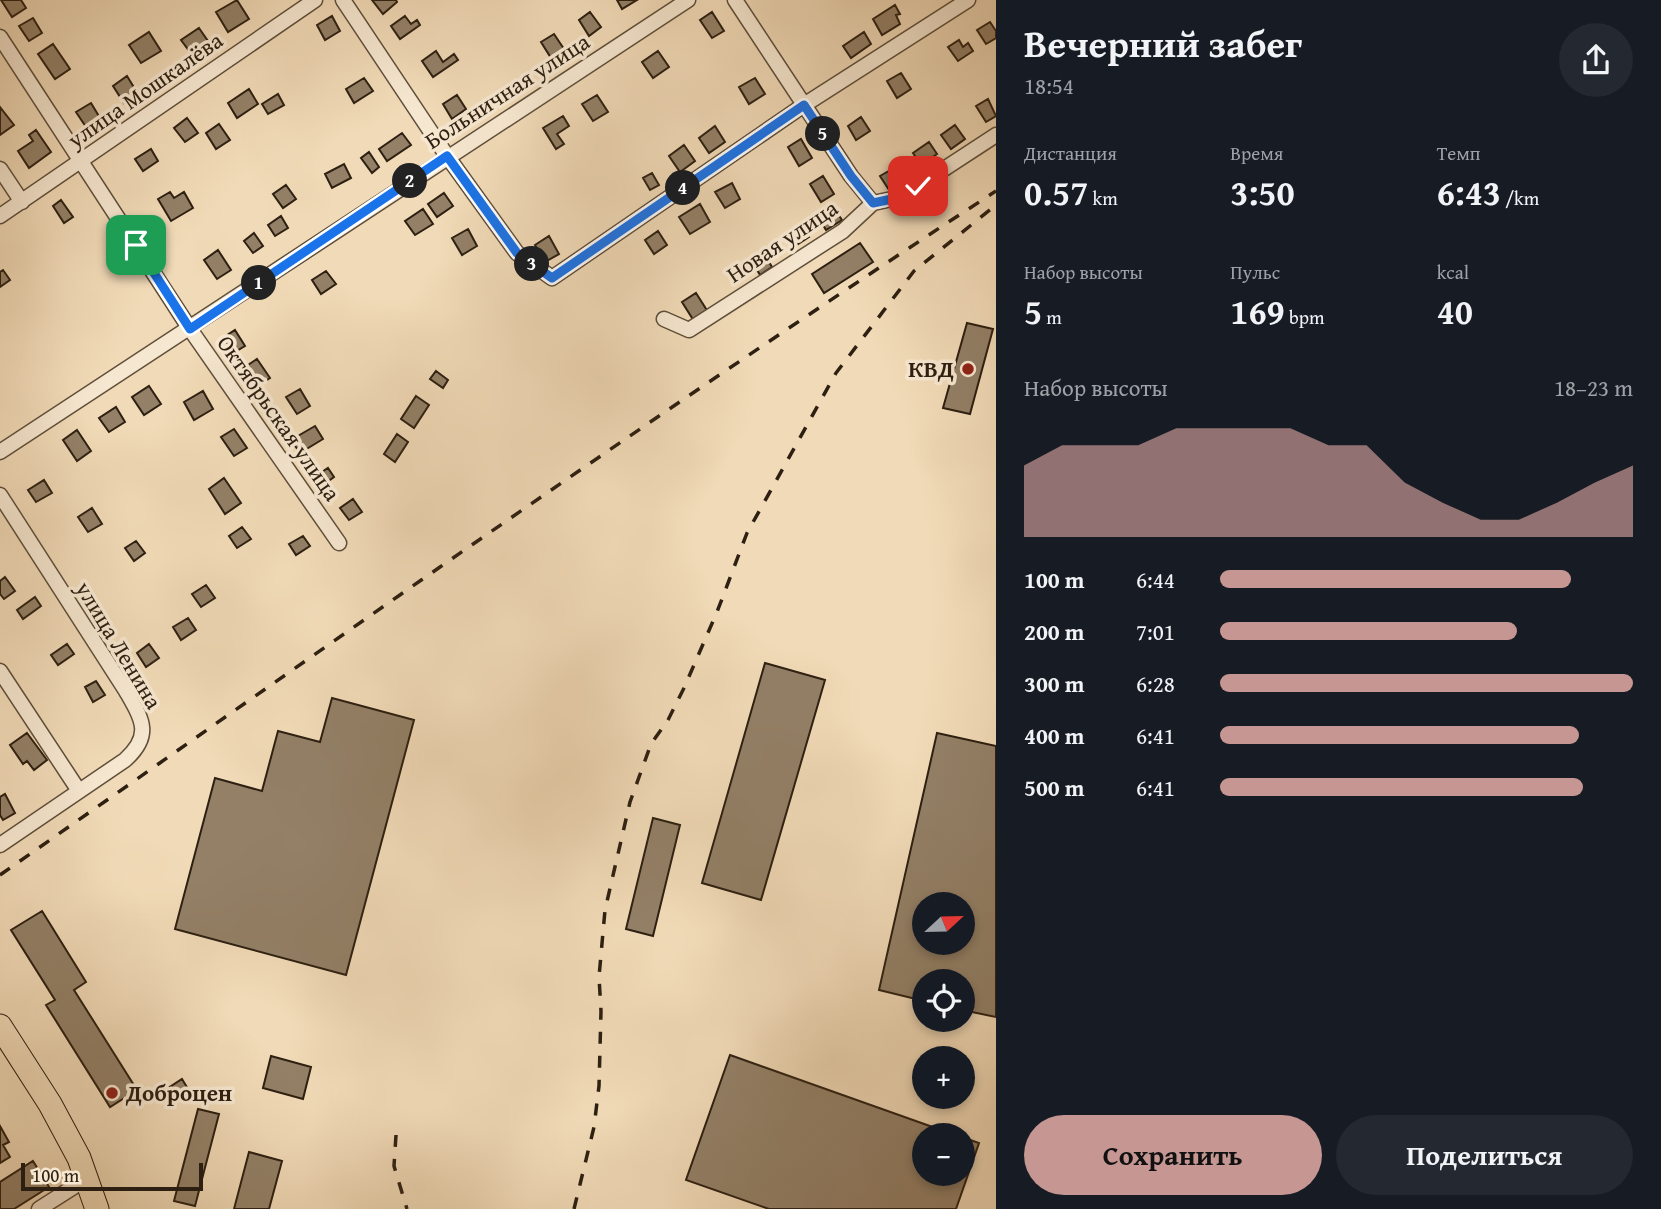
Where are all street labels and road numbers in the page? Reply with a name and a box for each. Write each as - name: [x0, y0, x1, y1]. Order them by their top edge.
- street label: улица Мошкалёва: [59, 24, 229, 156]
- street label: Больничная улица: [418, 25, 596, 156]
- street label: Новая улица: [719, 191, 844, 290]
- street label: Октябрьская улица: [210, 328, 349, 507]
- street label: улица Ленина: [68, 574, 171, 715]

